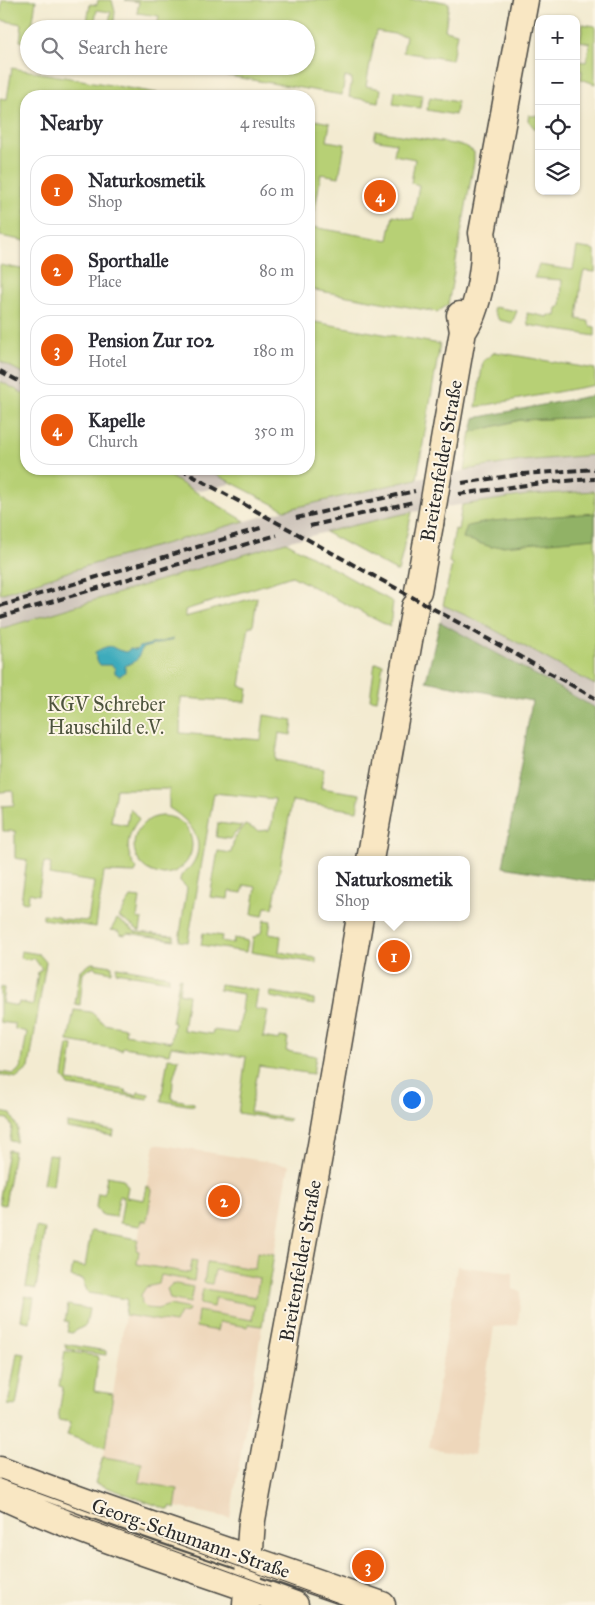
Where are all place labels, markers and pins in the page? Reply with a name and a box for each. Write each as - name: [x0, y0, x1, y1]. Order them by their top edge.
- pin: 4: [364, 177, 396, 215]
- pin: 1: [378, 937, 410, 975]
- pin: 2: [208, 1182, 240, 1220]
- pin: 3: [352, 1547, 384, 1585]

